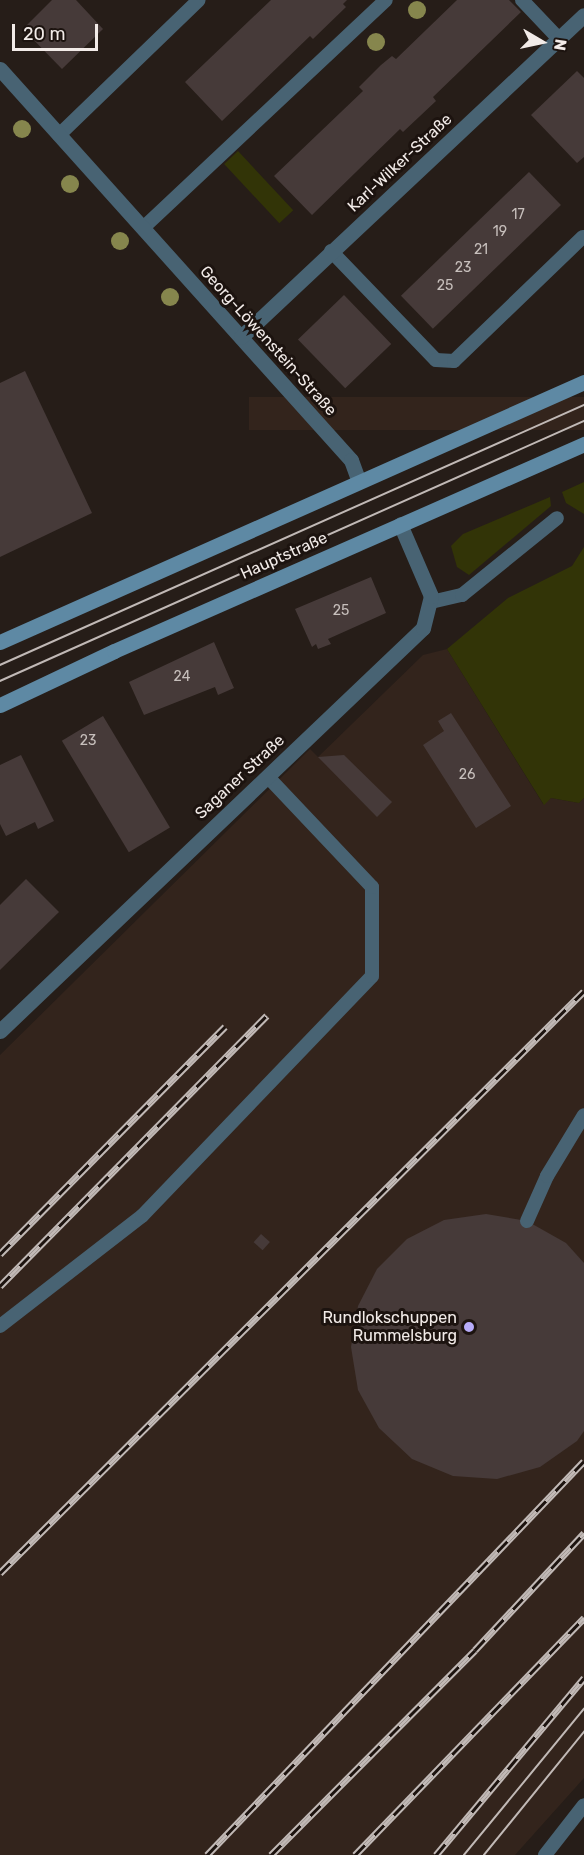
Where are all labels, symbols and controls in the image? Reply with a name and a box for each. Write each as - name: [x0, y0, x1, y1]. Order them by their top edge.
- scale bar: [15, 12, 100, 50]
- north arrow: [512, 12, 572, 72]
- text: 20 m: [23, 23, 65, 45]
- text: N: [550, 38, 571, 52]
- street label: Karl-Wilker-Straße: [344, 110, 456, 216]
- house number: 17: [511, 207, 525, 223]
- house number: 19: [493, 224, 507, 240]
- house number: 21: [474, 242, 488, 258]
- house number: 23: [455, 260, 471, 276]
- street label: Georg-Löwenstein-Straße: [196, 262, 340, 420]
- house number: 25: [437, 278, 453, 294]
- street label: Hauptstraße: [238, 528, 330, 584]
- house number: 25: [333, 603, 349, 619]
- house number: 24: [174, 669, 190, 685]
- street label: Saganer Straße: [191, 731, 289, 823]
- house number: 23: [80, 733, 96, 749]
- house number: 26: [459, 767, 475, 783]
- place label: Rundlokschuppen Rummelsburg: [322, 1308, 457, 1346]
- marker: Rundlokschuppen Rummelsburg: [462, 1320, 476, 1334]

